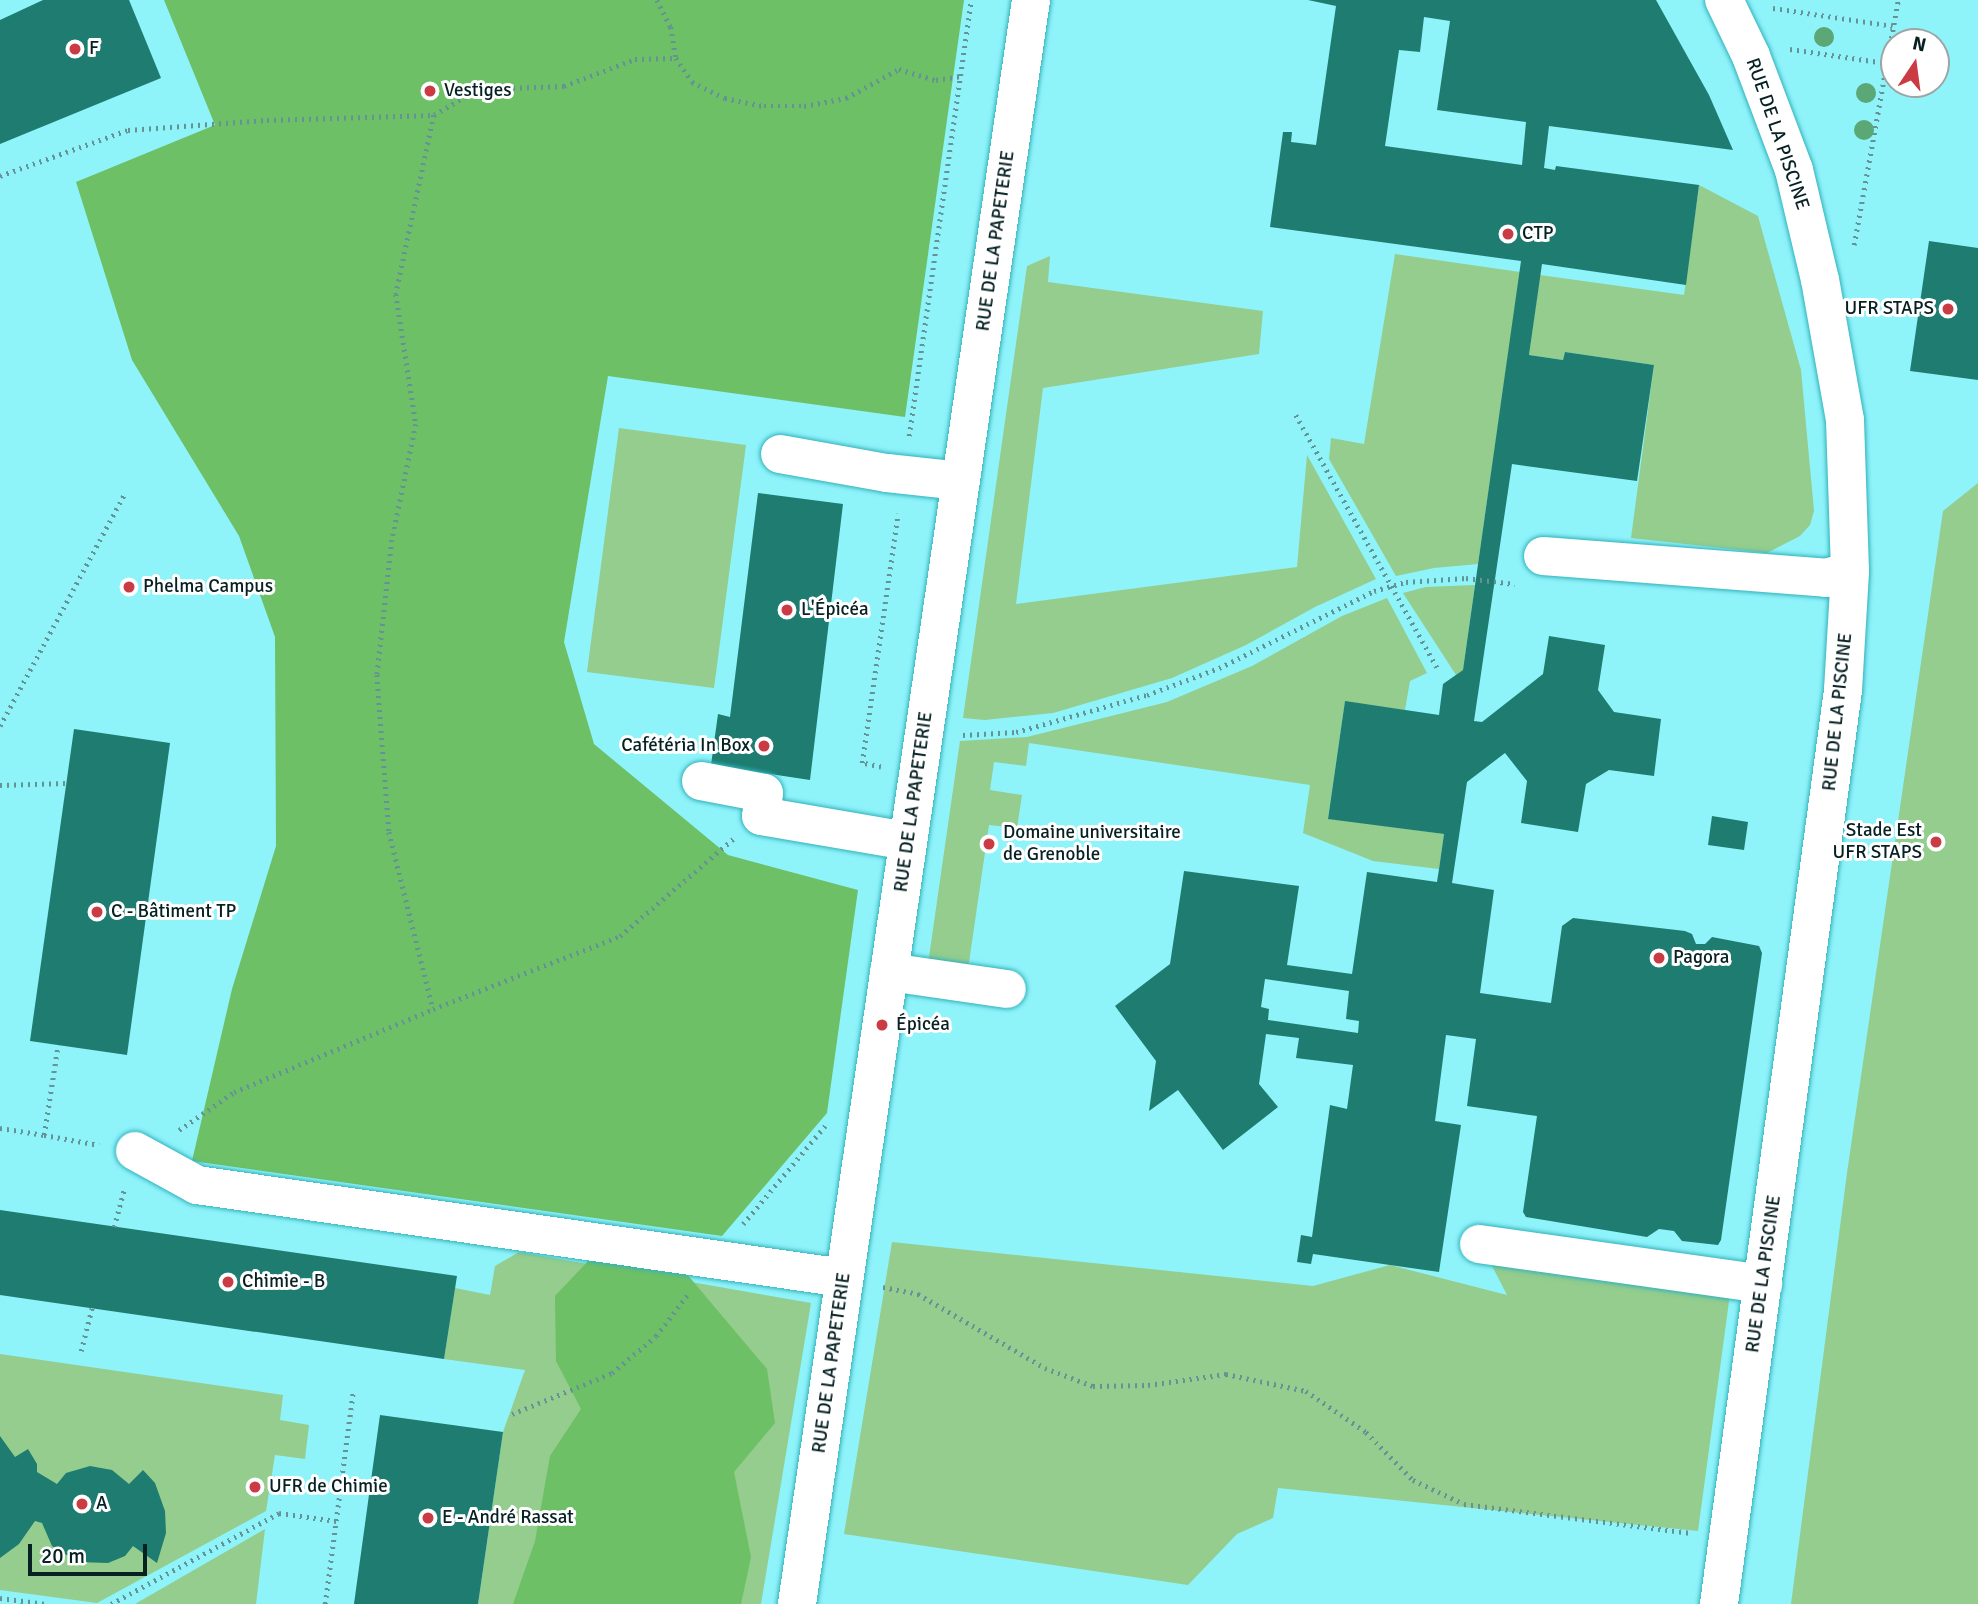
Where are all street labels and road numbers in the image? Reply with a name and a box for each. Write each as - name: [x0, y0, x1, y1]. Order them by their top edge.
- street label: RUE DE LA PISCINE: [1740, 55, 1814, 213]
- street label: RUE DE LA PAPETERIE: [972, 149, 1020, 333]
- street label: RUE DE LA PISCINE: [1818, 632, 1858, 792]
- street label: RUE DE LA PAPETERIE: [890, 710, 938, 894]
- street label: RUE DE LA PISCINE: [1742, 1194, 1786, 1354]
- street label: RUE DE LA PAPETERIE: [808, 1271, 856, 1455]

